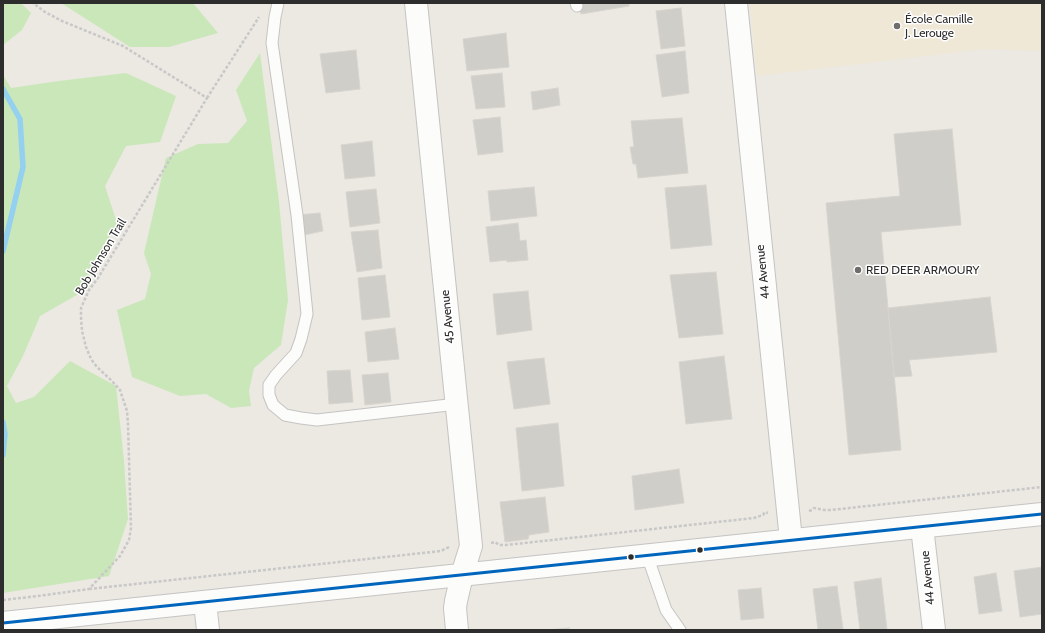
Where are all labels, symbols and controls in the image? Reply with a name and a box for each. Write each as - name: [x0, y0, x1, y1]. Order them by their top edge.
- place label: École Camille J. Lerouge: [905, 12, 973, 40]
- marker: École Camille J. Lerouge: [892, 21, 902, 31]
- street label: Bob Johnson Trail: [72, 216, 130, 298]
- street label: 44 Avenue: [753, 244, 773, 300]
- place label: RED DEER ARMOURY: [866, 263, 979, 277]
- marker: RED DEER ARMOURY: [853, 265, 863, 275]
- street label: 45 Avenue: [438, 289, 458, 345]
- unlabelled marker: [695, 545, 705, 555]
- street label: 44 Avenue: [918, 550, 938, 606]
- unlabelled marker: [626, 552, 636, 562]

